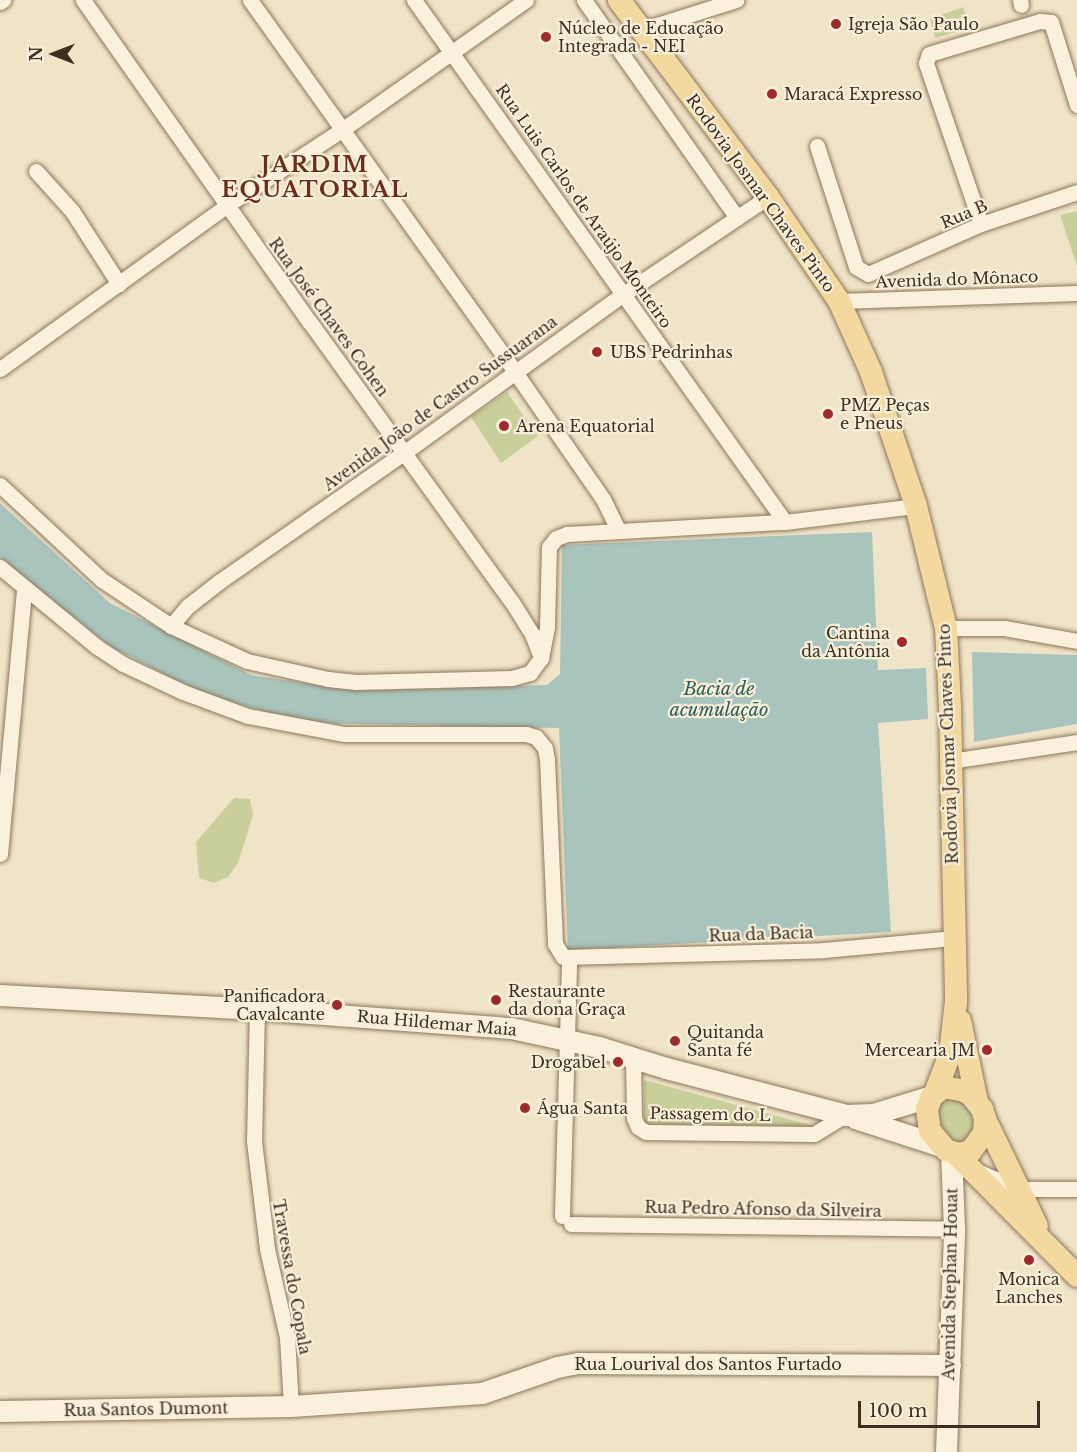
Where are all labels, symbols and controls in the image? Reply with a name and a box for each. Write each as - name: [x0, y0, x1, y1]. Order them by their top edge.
- place label: Igreja São Paulo: [848, 14, 979, 34]
- marker: Igreja São Paulo: [829, 17, 843, 31]
- place label: Núcleo de Educação Integrada - NEI: [558, 18, 724, 56]
- north arrow: [24, 24, 84, 84]
- marker: Núcleo de Educação Integrada - NEI: [539, 30, 553, 44]
- text: N: [26, 46, 46, 62]
- street label: Rua Luis Carlos de Araújo Monteiro: [492, 80, 676, 332]
- place label: Maracá Expresso: [784, 84, 923, 104]
- marker: Maracá Expresso: [765, 87, 779, 101]
- street label: Rodovia Josmar Chaves Pinto: [682, 90, 840, 296]
- district label: JARDIM EQUATORIAL: [221, 151, 409, 202]
- street label: Rua B: [938, 196, 990, 232]
- street label: Rua José Chaves Cohen: [265, 234, 393, 400]
- street label: Avenida do Mônaco: [875, 267, 1039, 291]
- street label: Avenida João de Castro Sussuarana: [319, 312, 561, 494]
- place label: UBS Pedrinhas: [610, 342, 733, 362]
- marker: UBS Pedrinhas: [588, 343, 606, 361]
- place label: PMZ Peças e Pneus: [840, 395, 930, 433]
- marker: PMZ Peças e Pneus: [821, 407, 835, 421]
- place label: Arena Equatorial: [516, 416, 655, 436]
- marker: Arena Equatorial: [497, 419, 511, 433]
- place label: Cantina da Antônia: [801, 623, 890, 661]
- street label: Rodovia Josmar Chaves Pinto: [934, 623, 962, 865]
- marker: Cantina da Antônia: [895, 635, 909, 649]
- water label: Bacia de acumulação: [670, 679, 768, 722]
- street label: Rua da Bacia: [708, 923, 814, 945]
- place label: Restaurante da dona Graça: [508, 981, 626, 1019]
- place label: Panificadora Cavalcante: [223, 986, 325, 1024]
- marker: Restaurante da dona Graça: [489, 993, 503, 1007]
- marker: Panificadora Cavalcante: [330, 998, 344, 1012]
- street label: Rua Hildemar Maia: [356, 1006, 518, 1040]
- place label: Quitanda Santa fé: [687, 1022, 764, 1060]
- marker: Quitanda Santa fé: [668, 1034, 682, 1048]
- place label: Mercearia JM: [864, 1040, 975, 1060]
- marker: Mercearia JM: [980, 1043, 994, 1057]
- place label: Drogabel: [531, 1052, 606, 1072]
- marker: Drogabel: [611, 1055, 625, 1069]
- place label: Água Santa: [537, 1098, 628, 1118]
- marker: Água Santa: [518, 1101, 532, 1115]
- street label: Passagem do L: [649, 1103, 771, 1125]
- street label: Avenida Stephan Houat: [939, 1187, 961, 1381]
- street label: Rua Pedro Afonso da Silveira: [644, 1197, 882, 1221]
- street label: Travessa do Copala: [269, 1198, 315, 1356]
- marker: Monica Lanches: [1022, 1253, 1036, 1267]
- place label: Monica Lanches: [995, 1269, 1063, 1307]
- street label: Rua Lourival dos Santos Furtado: [574, 1354, 842, 1374]
- scale bar: [861, 1389, 1042, 1427]
- street label: Rua Santos Dumont: [63, 1398, 229, 1420]
- text: 100 m: [869, 1400, 927, 1422]

